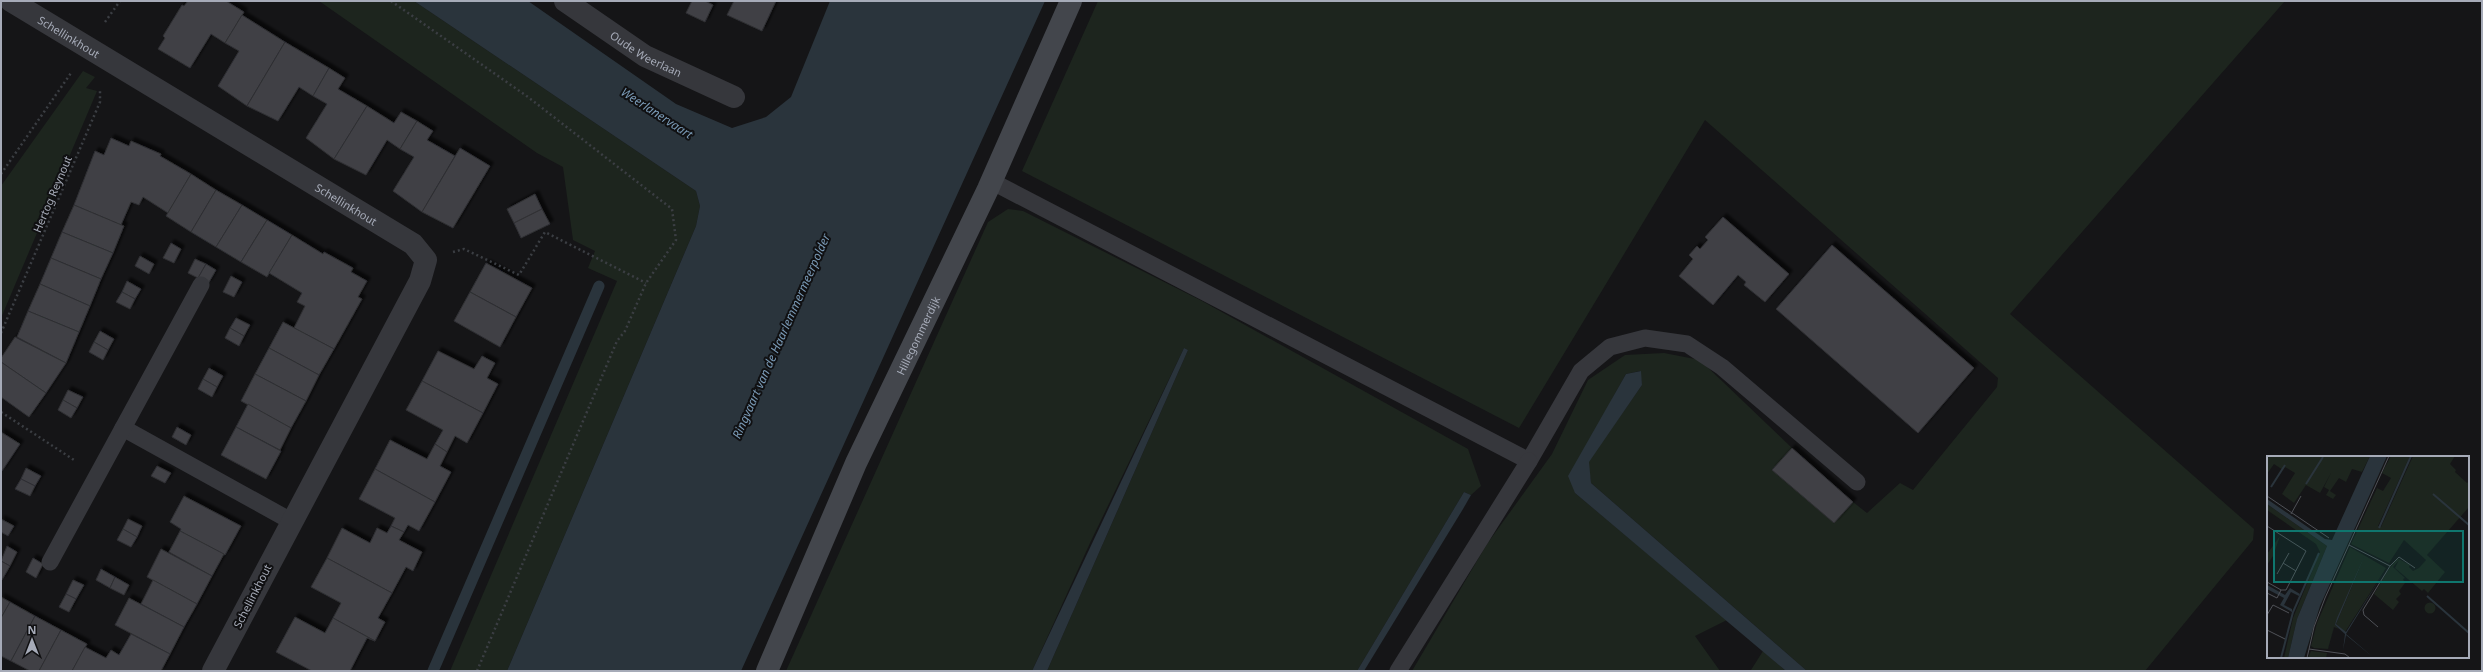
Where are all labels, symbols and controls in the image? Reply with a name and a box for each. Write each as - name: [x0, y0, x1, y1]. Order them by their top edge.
- street label: Schellinkhout: [35, 12, 103, 61]
- street label: Oude Weerlaan: [608, 27, 685, 80]
- water label: Weerlanervaart: [618, 83, 697, 143]
- street label: Hertog Reynout: [29, 153, 75, 235]
- street label: Schellinkhout: [313, 179, 380, 228]
- water label: Ringvaart van de Haarlemmermeerpolder: [728, 230, 835, 441]
- street label: Hillegommerdijk: [892, 293, 943, 377]
- inset map: [2267, 456, 2469, 658]
- street label: Schellinkhout: [229, 562, 275, 630]
- north arrow: [12, 620, 52, 660]
- text: N: [28, 622, 36, 637]

